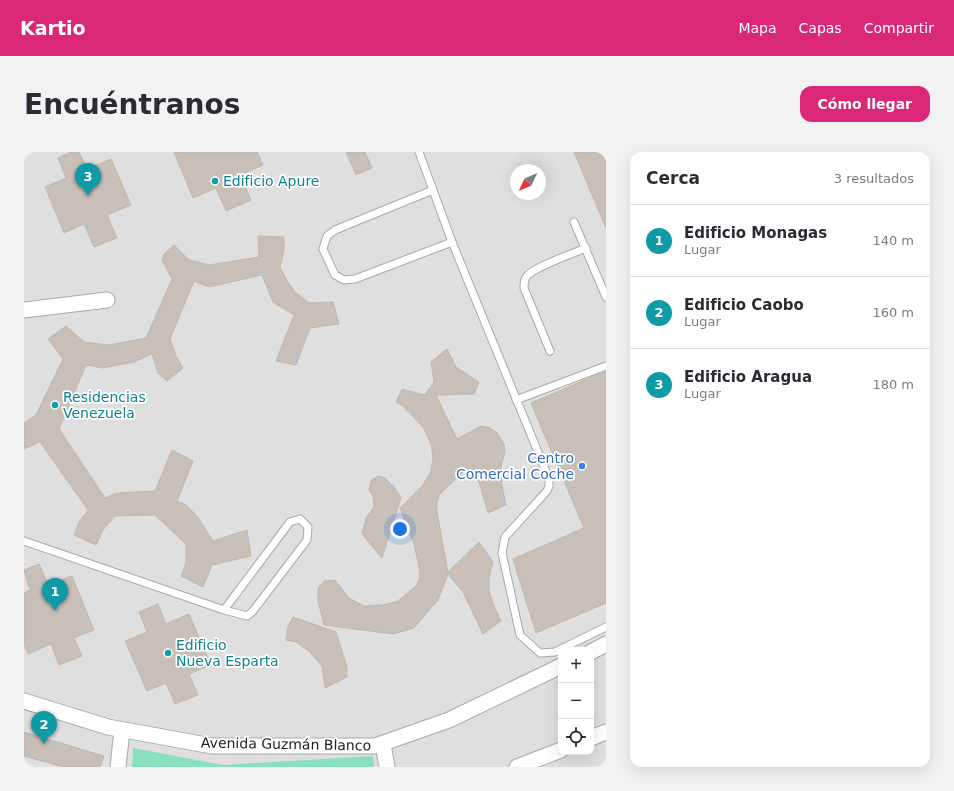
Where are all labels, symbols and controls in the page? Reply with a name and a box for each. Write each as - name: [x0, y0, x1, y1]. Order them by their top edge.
- text: Kartio: [20, 17, 86, 39]
- text: Mapa: [738, 20, 777, 36]
- text: Capas: [799, 20, 842, 36]
- text: Compartir: [864, 20, 934, 36]
- button: Cómo llegar: [800, 86, 930, 122]
- text: Encuéntranos: [24, 88, 240, 121]
- pin: 3: [75, 163, 101, 196]
- north arrow: [510, 164, 546, 200]
- text: Cerca: [646, 168, 700, 188]
- text: 3 resultados: [834, 171, 914, 186]
- place label: Edificio Apure: [223, 173, 319, 189]
- marker: Edificio Apure: [210, 176, 220, 186]
- text: Edificio Monagas: [684, 224, 827, 242]
- text: 1: [654, 233, 664, 248]
- text: 140 m: [872, 233, 914, 248]
- text: Lugar: [684, 242, 721, 257]
- text: Edificio Caobo: [684, 296, 804, 314]
- text: 2: [654, 305, 664, 320]
- text: 160 m: [872, 305, 914, 320]
- text: Lugar: [684, 314, 721, 329]
- text: Edificio Aragua: [684, 368, 812, 386]
- text: 3: [654, 377, 664, 392]
- text: 180 m: [872, 377, 914, 392]
- text: Lugar: [684, 386, 721, 401]
- place label: Residencias Venezuela: [63, 389, 146, 421]
- marker: Residencias Venezuela: [50, 400, 60, 410]
- place label: Centro Comercial Coche: [456, 450, 574, 482]
- marker: Centro Comercial Coche: [577, 461, 587, 471]
- your location: [390, 519, 410, 539]
- pin: 1: [42, 578, 68, 611]
- place label: Edificio Nueva Esparta: [176, 637, 279, 669]
- map controls: [558, 647, 594, 755]
- button: +: [558, 647, 594, 683]
- marker: Edificio Nueva Esparta: [163, 648, 173, 658]
- button: −: [558, 683, 594, 719]
- pin: 2: [31, 711, 57, 744]
- button: locate: [558, 719, 594, 755]
- street label: Avenida Guzmán Blanco: [201, 735, 371, 753]

